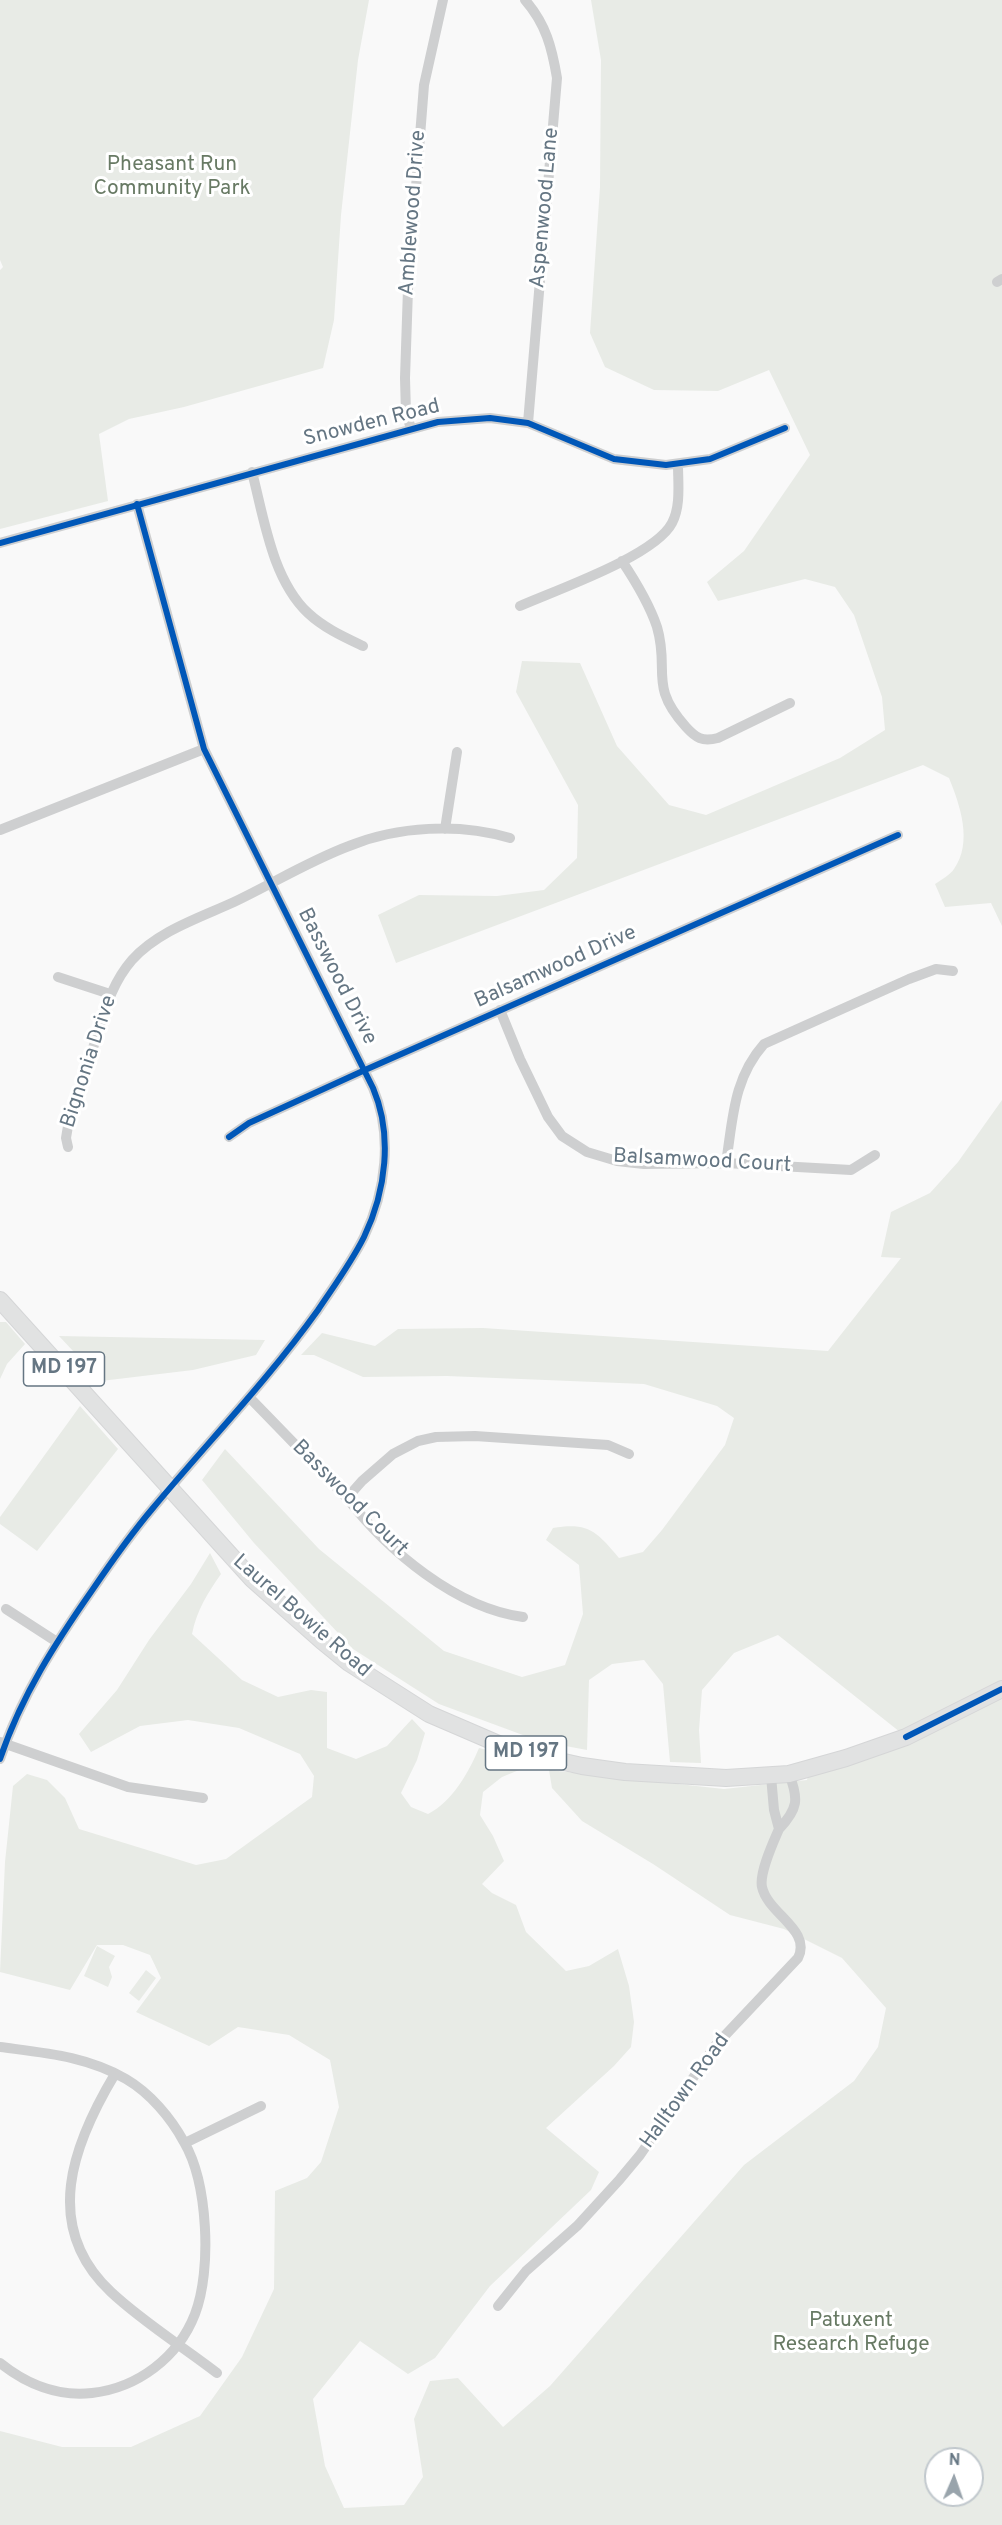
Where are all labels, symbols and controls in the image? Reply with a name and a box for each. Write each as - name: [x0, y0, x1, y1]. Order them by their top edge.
- street label: Aspenwood Lane: [526, 126, 566, 290]
- street label: Amblewood Drive: [396, 129, 432, 297]
- park label: Pheasant Run Community Park: [93, 153, 251, 203]
- street label: Snowden Road: [301, 395, 443, 453]
- street label: Basswood Drive: [291, 904, 381, 1050]
- street label: Balsamwood Drive: [471, 921, 641, 1015]
- street label: Bignonia Drive: [57, 993, 123, 1131]
- street label: Balsamwood Court: [612, 1145, 792, 1179]
- road number: MD 197: [23, 1352, 104, 1386]
- street label: Basswood Court: [286, 1436, 412, 1562]
- street label: Laurel Bowie Road: [227, 1550, 375, 1684]
- road number: MD 197: [486, 1736, 566, 1770]
- street label: Halltown Road: [636, 2030, 736, 2154]
- park label: Patuxent Research Refuge: [772, 2309, 930, 2359]
- north arrow: [924, 2447, 984, 2507]
- text: N: [948, 2451, 961, 2471]

